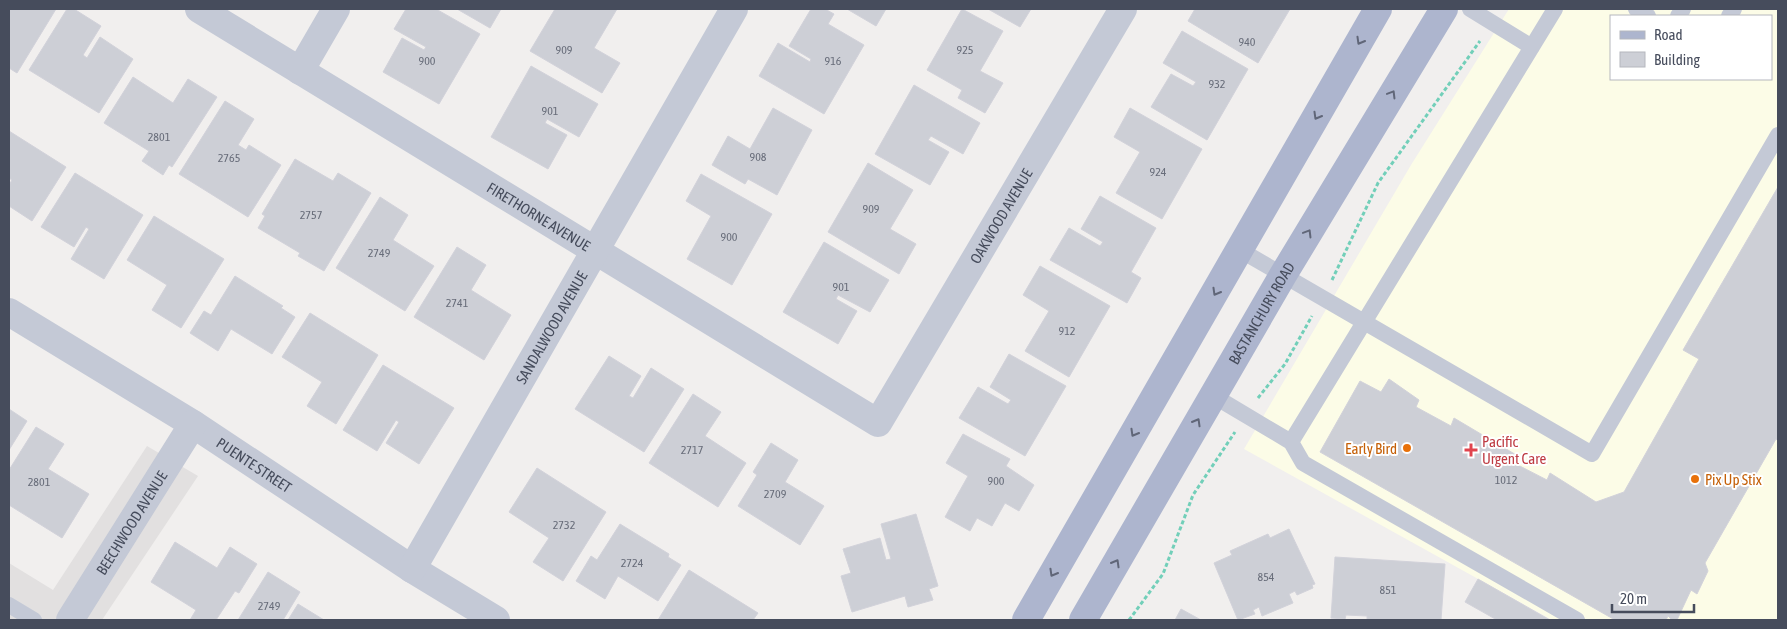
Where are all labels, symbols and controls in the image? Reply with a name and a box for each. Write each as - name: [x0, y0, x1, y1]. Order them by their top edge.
- legend: [1610, 15, 1772, 80]
- text: Road: [1654, 26, 1683, 43]
- house number: 940: [1239, 35, 1256, 49]
- one-way arrow: [1356, 36, 1366, 45]
- house number: 909: [556, 43, 573, 57]
- house number: 925: [957, 43, 973, 57]
- text: Building: [1654, 51, 1700, 68]
- house number: 900: [419, 54, 436, 68]
- house number: 916: [825, 54, 842, 68]
- house number: 932: [1209, 77, 1225, 91]
- one-way arrow: [1386, 91, 1396, 100]
- house number: 901: [542, 104, 559, 118]
- one-way arrow: [1314, 110, 1324, 119]
- house number: 2801: [148, 130, 171, 144]
- house number: 908: [750, 150, 767, 164]
- house number: 2765: [218, 151, 240, 165]
- street label: OAKWOOD AVENUE: [966, 165, 1036, 266]
- house number: 924: [1150, 165, 1167, 179]
- street label: FIRETHORNE AVENUE: [484, 178, 594, 254]
- house number: 909: [863, 202, 880, 216]
- house number: 2757: [300, 208, 323, 222]
- house number: 900: [721, 230, 738, 244]
- one-way arrow: [1302, 230, 1311, 239]
- house number: 2749: [368, 246, 391, 260]
- street label: BASTANCHURY ROAD: [1225, 259, 1297, 367]
- street label: SANDALWOOD AVENUE: [512, 267, 590, 386]
- house number: 901: [833, 280, 850, 294]
- one-way arrow: [1212, 286, 1222, 295]
- house number: 2741: [446, 296, 469, 310]
- house number: 912: [1059, 324, 1075, 338]
- one-way arrow: [1190, 418, 1200, 427]
- one-way arrow: [1131, 427, 1141, 436]
- place label: Pacific Urgent Care: [1482, 433, 1547, 467]
- street label: PUENTE STREET: [214, 434, 295, 496]
- place label: Early Bird: [1345, 440, 1397, 457]
- marker: Early Bird: [1401, 442, 1413, 454]
- house number: 2717: [681, 443, 704, 457]
- marker: Pacific Urgent Care: [1464, 443, 1478, 457]
- street label: BEECHWOOD AVENUE: [92, 467, 170, 578]
- place label: Pix Up Stix: [1705, 471, 1762, 488]
- house number: 1012: [1495, 473, 1517, 487]
- marker: Pix Up Stix: [1689, 473, 1701, 485]
- house number: 900: [988, 474, 1005, 488]
- house number: 2801: [28, 475, 51, 489]
- house number: 2709: [764, 487, 787, 501]
- house number: 2732: [553, 518, 575, 532]
- house number: 2724: [621, 556, 644, 570]
- one-way arrow: [1110, 559, 1120, 568]
- one-way arrow: [1049, 568, 1059, 577]
- house number: 854: [1258, 570, 1275, 584]
- scale bar: [1612, 582, 1694, 614]
- house number: 851: [1380, 583, 1397, 597]
- text: 20 m: [1620, 590, 1647, 607]
- house number: 2749: [258, 599, 281, 613]

